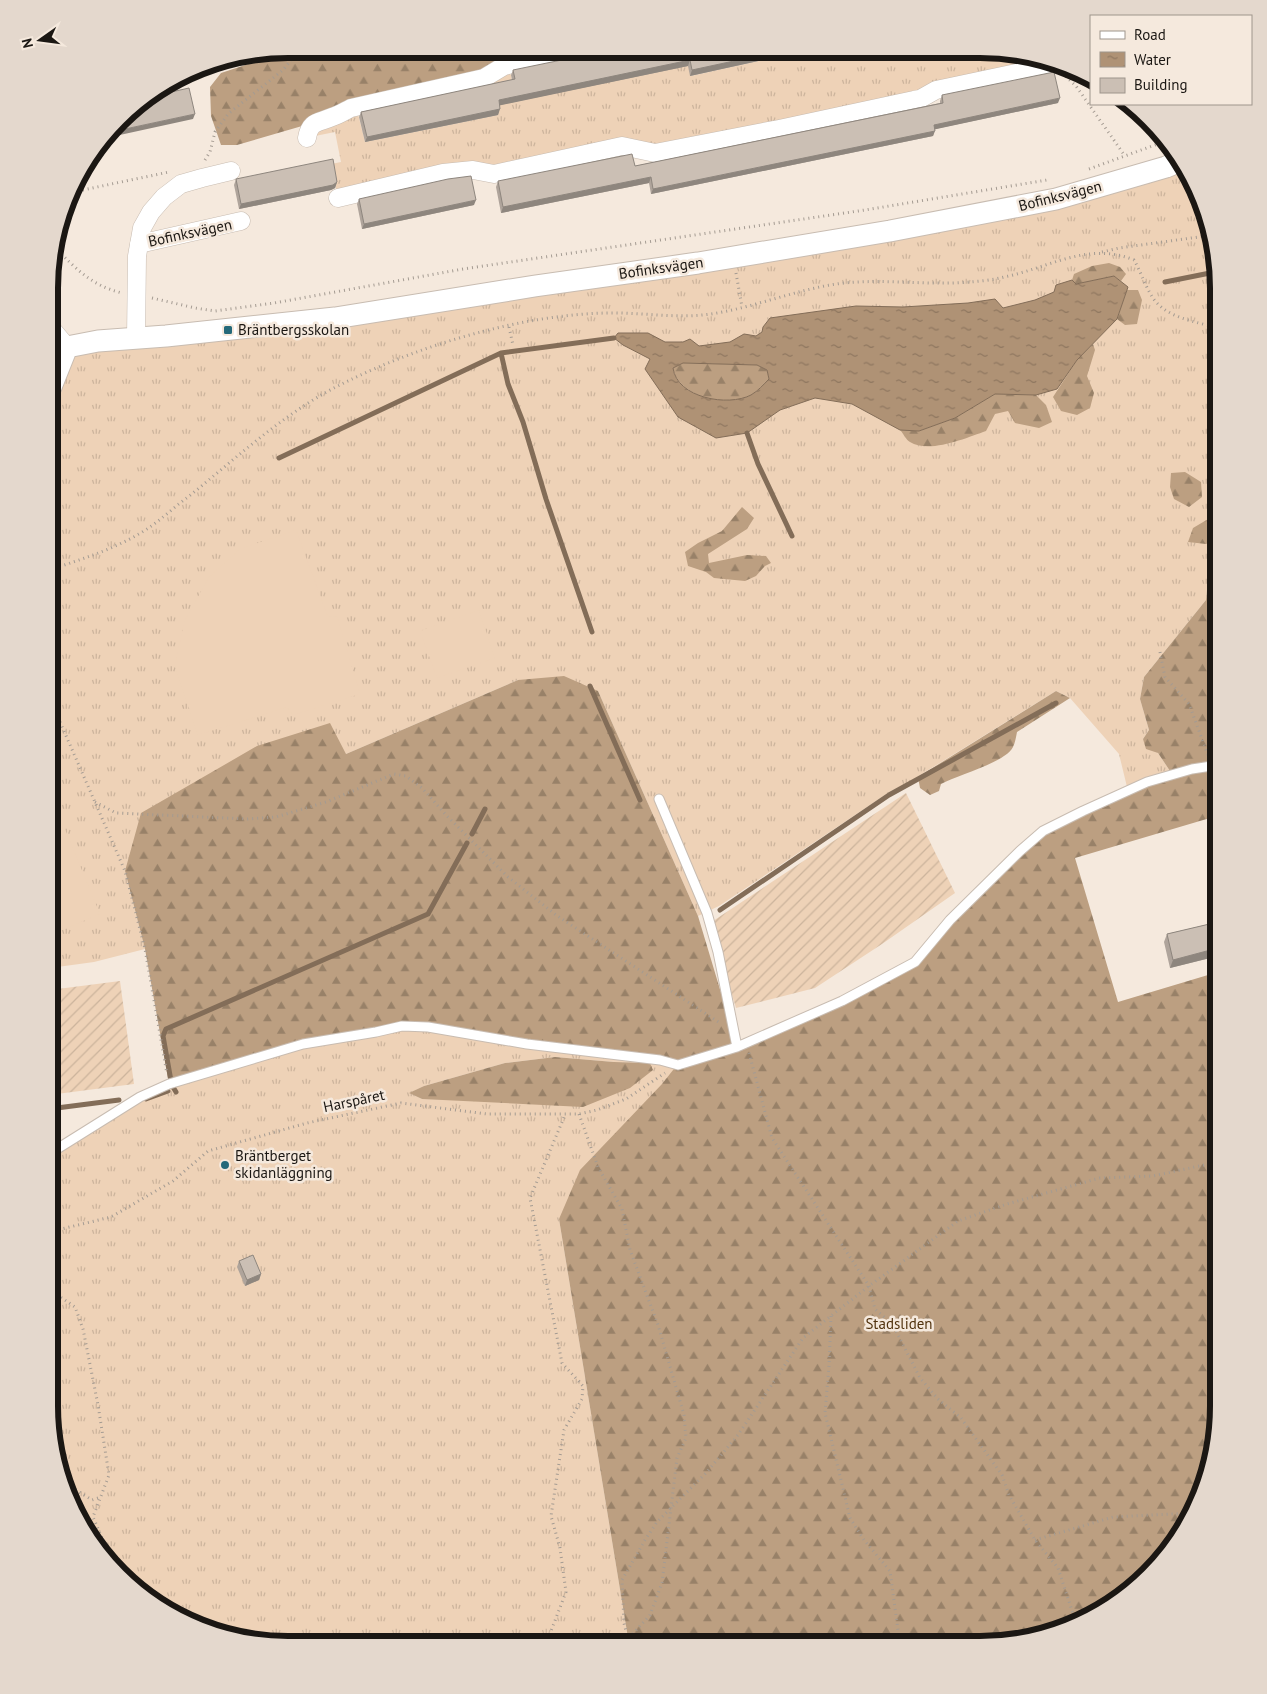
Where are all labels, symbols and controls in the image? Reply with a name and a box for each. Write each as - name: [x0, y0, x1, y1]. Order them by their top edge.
- north arrow: [15, 15, 65, 65]
- legend: [1090, 15, 1252, 105]
- text: Road: [1134, 25, 1166, 44]
- text: N: [18, 37, 37, 50]
- text: Water: [1134, 50, 1171, 69]
- text: Building: [1134, 75, 1188, 94]
- street label: Bofinksvägen: [1016, 176, 1103, 215]
- street label: Bofinksvägen: [146, 214, 234, 251]
- street label: Bofinksvägen: [617, 252, 704, 283]
- place label: Bräntbergsskolan: [238, 320, 349, 339]
- marker: Bräntbergsskolan: [222, 324, 234, 336]
- street label: Harspåret: [321, 1085, 386, 1116]
- place label: Bräntberget skidanläggning: [235, 1146, 333, 1182]
- marker: Bräntberget skidanläggning: [219, 1159, 231, 1171]
- park label: Stadsliden: [865, 1314, 933, 1333]

